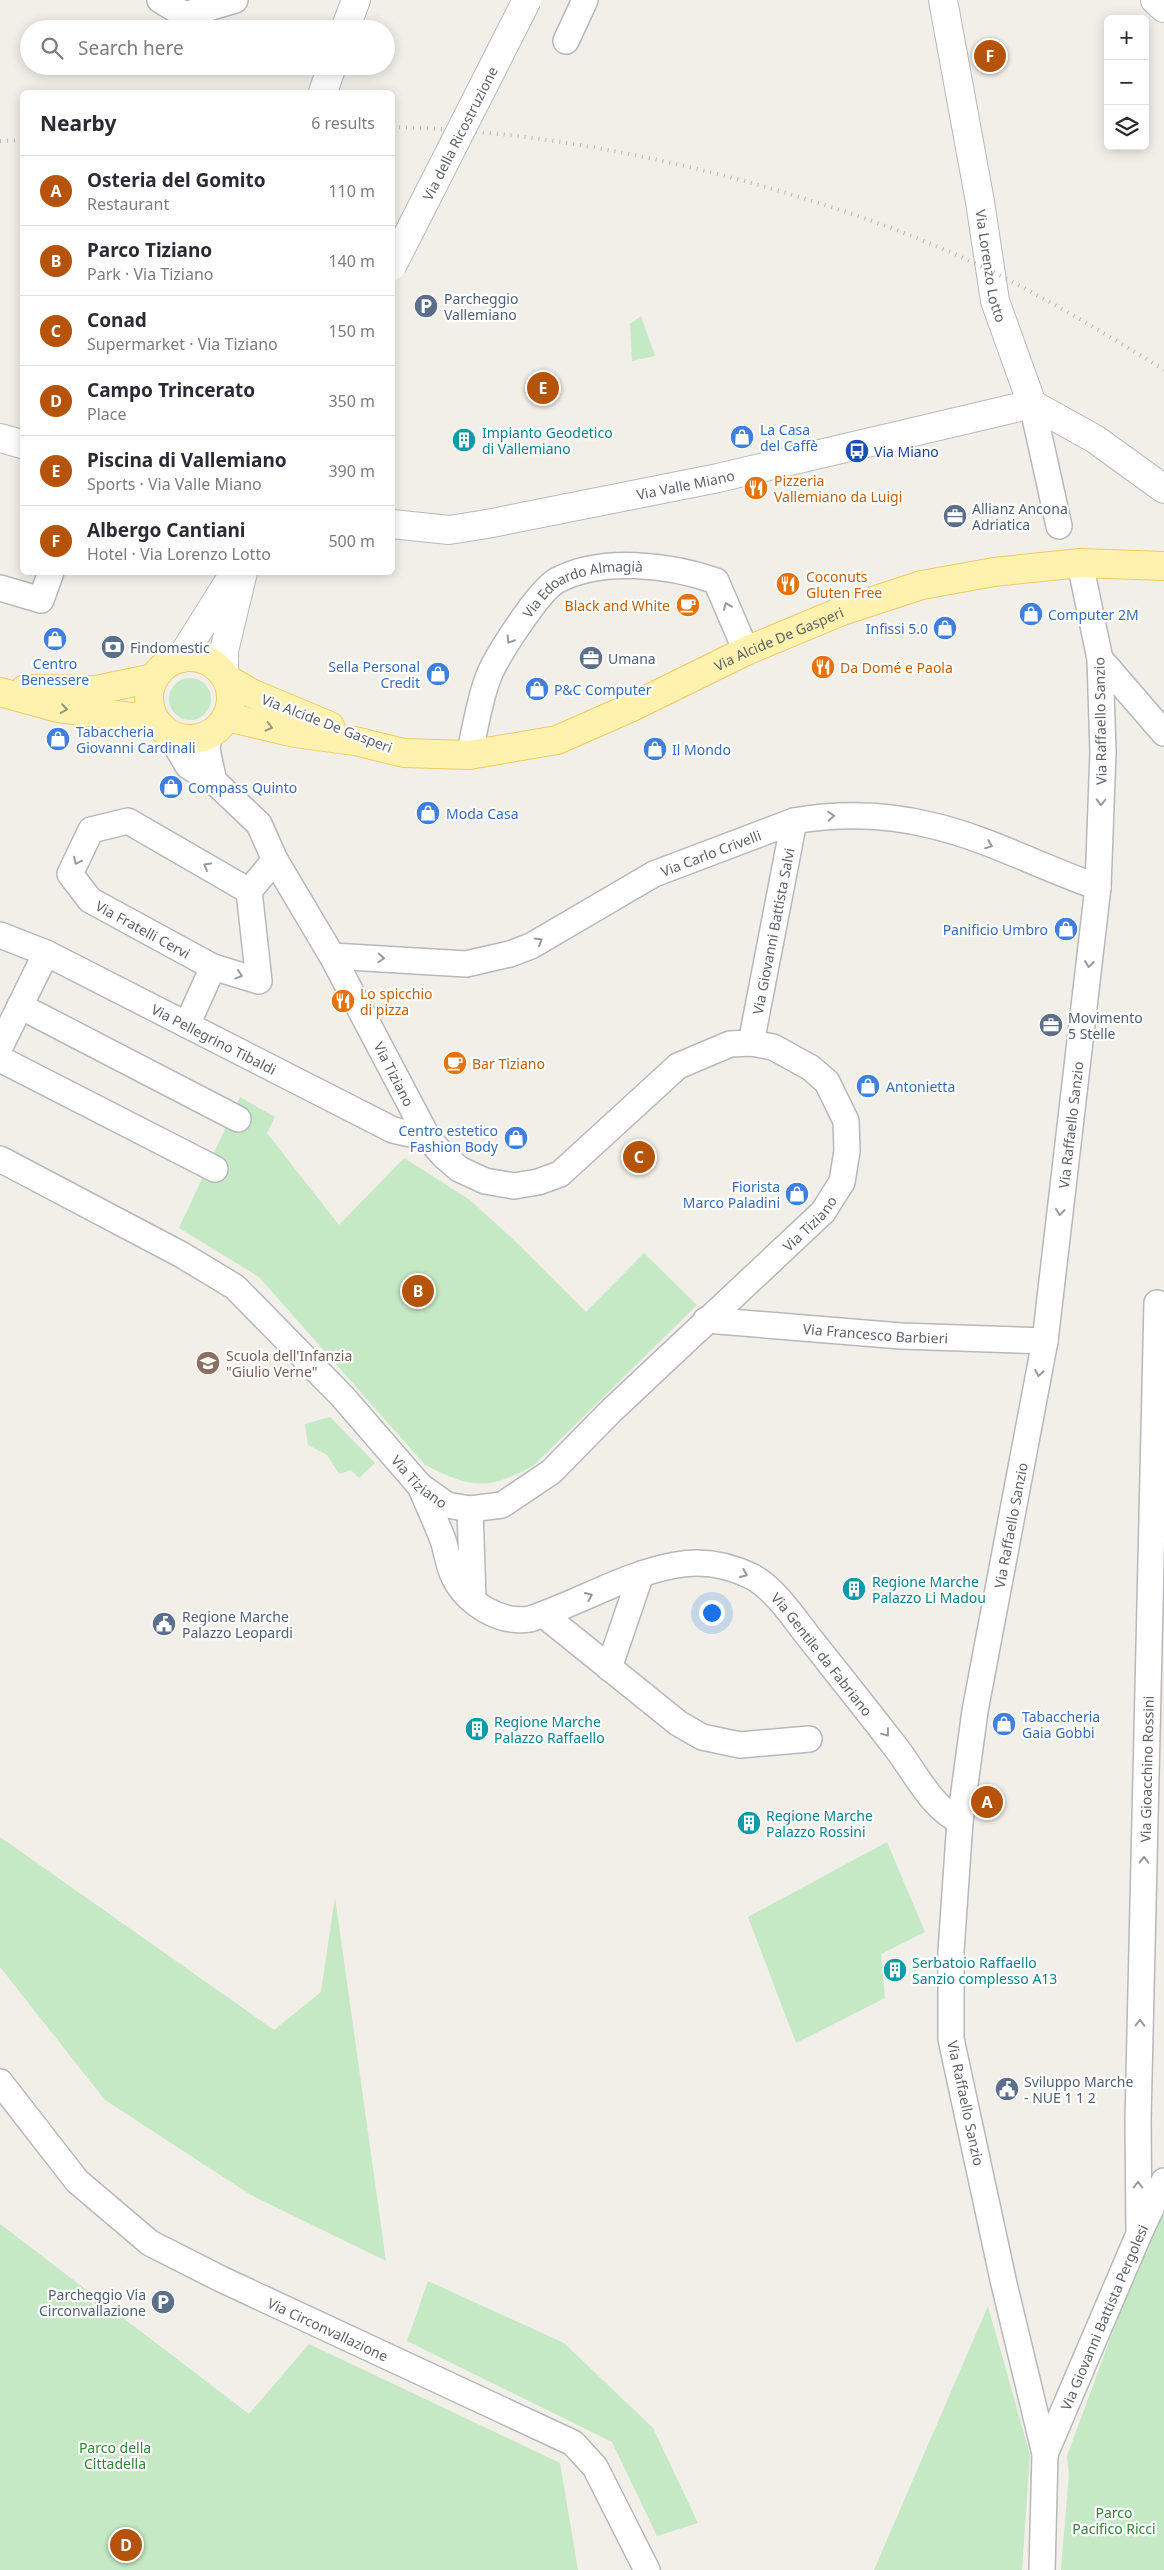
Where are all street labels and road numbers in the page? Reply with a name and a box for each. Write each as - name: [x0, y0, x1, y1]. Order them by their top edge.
- street label: Via della Ricostruzione: [417, 63, 501, 203]
- street label: Via Lorenzo Lotto: [972, 208, 1011, 325]
- street label: Via Valle Miano: [635, 465, 736, 504]
- street label: Via Edoardo Almagià: [517, 556, 643, 621]
- street label: Via Alcide De Gasperi: [711, 602, 846, 675]
- street label: Via Raffaello Sanzio: [1089, 657, 1111, 785]
- street label: Via Alcide De Gasperi: [259, 689, 395, 757]
- street label: Via Carlo Crivelli: [658, 825, 764, 880]
- street label: Via Giovanni Battista Salvi: [747, 846, 798, 1016]
- street label: Via Fratelli Cervi: [93, 896, 194, 962]
- street label: Via Pellegrino Tibaldi: [148, 999, 280, 1078]
- street label: Via Tiziano: [370, 1038, 418, 1110]
- street label: Via Raffaello Sanzio: [1053, 1060, 1087, 1190]
- street label: Via Tiziano: [778, 1192, 840, 1255]
- street label: Via Francesco Barbieri: [802, 1318, 948, 1347]
- street label: Via Tiziano: [388, 1451, 451, 1512]
- street label: Via Raffaello Sanzio: [989, 1461, 1031, 1590]
- street label: Via Gentile da Fabriano: [768, 1588, 877, 1720]
- street label: Via Gioacchino Rossini: [1135, 1696, 1157, 1843]
- street label: Via Raffaello Sanzio: [943, 2039, 989, 2167]
- street label: Via Giovanni Battista Pergolesi: [1055, 2221, 1152, 2413]
- street label: Via Circonvallazione: [265, 2293, 392, 2365]

